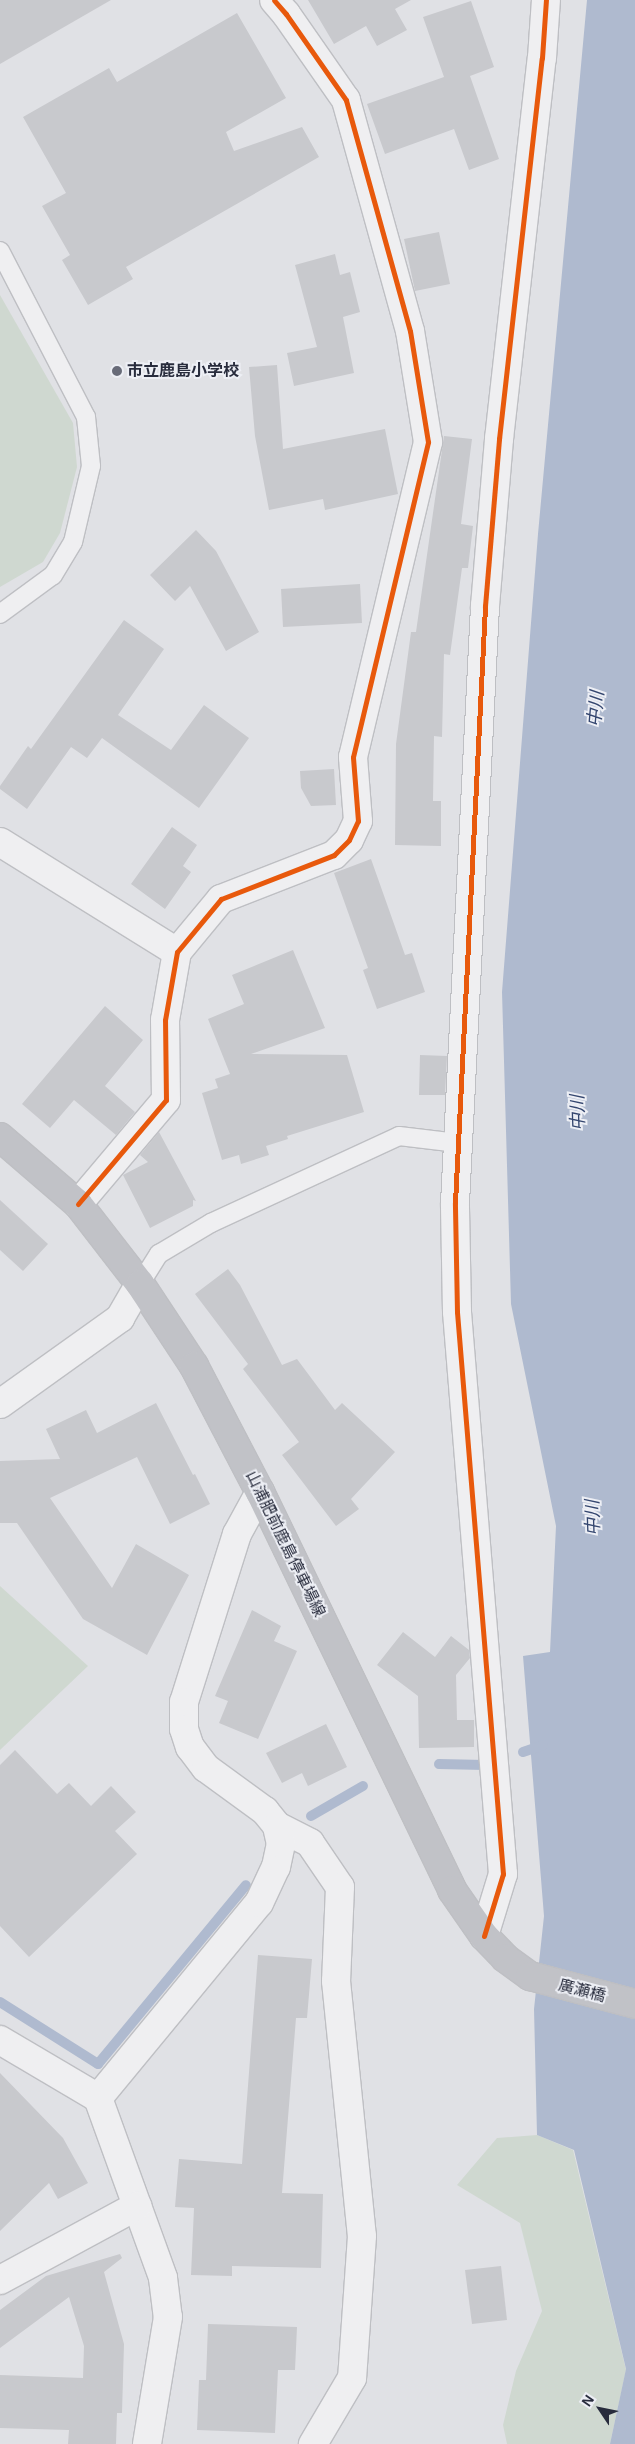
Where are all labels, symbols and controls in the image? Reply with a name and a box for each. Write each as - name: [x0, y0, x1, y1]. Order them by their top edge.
- place label: 市立鹿島小学校: [127, 361, 239, 381]
- marker: 市立鹿島小学校: [111, 365, 123, 377]
- water label: 中川: [584, 690, 608, 728]
- water label: 中川: [567, 1095, 589, 1131]
- street label: 山浦肥前鹿島停車場線: [241, 1468, 329, 1620]
- water label: 中川: [582, 1500, 604, 1536]
- street label: 廣瀬橋: [556, 1976, 608, 2006]
- north arrow: [575, 2384, 625, 2434]
- text: N: [578, 2392, 597, 2409]

